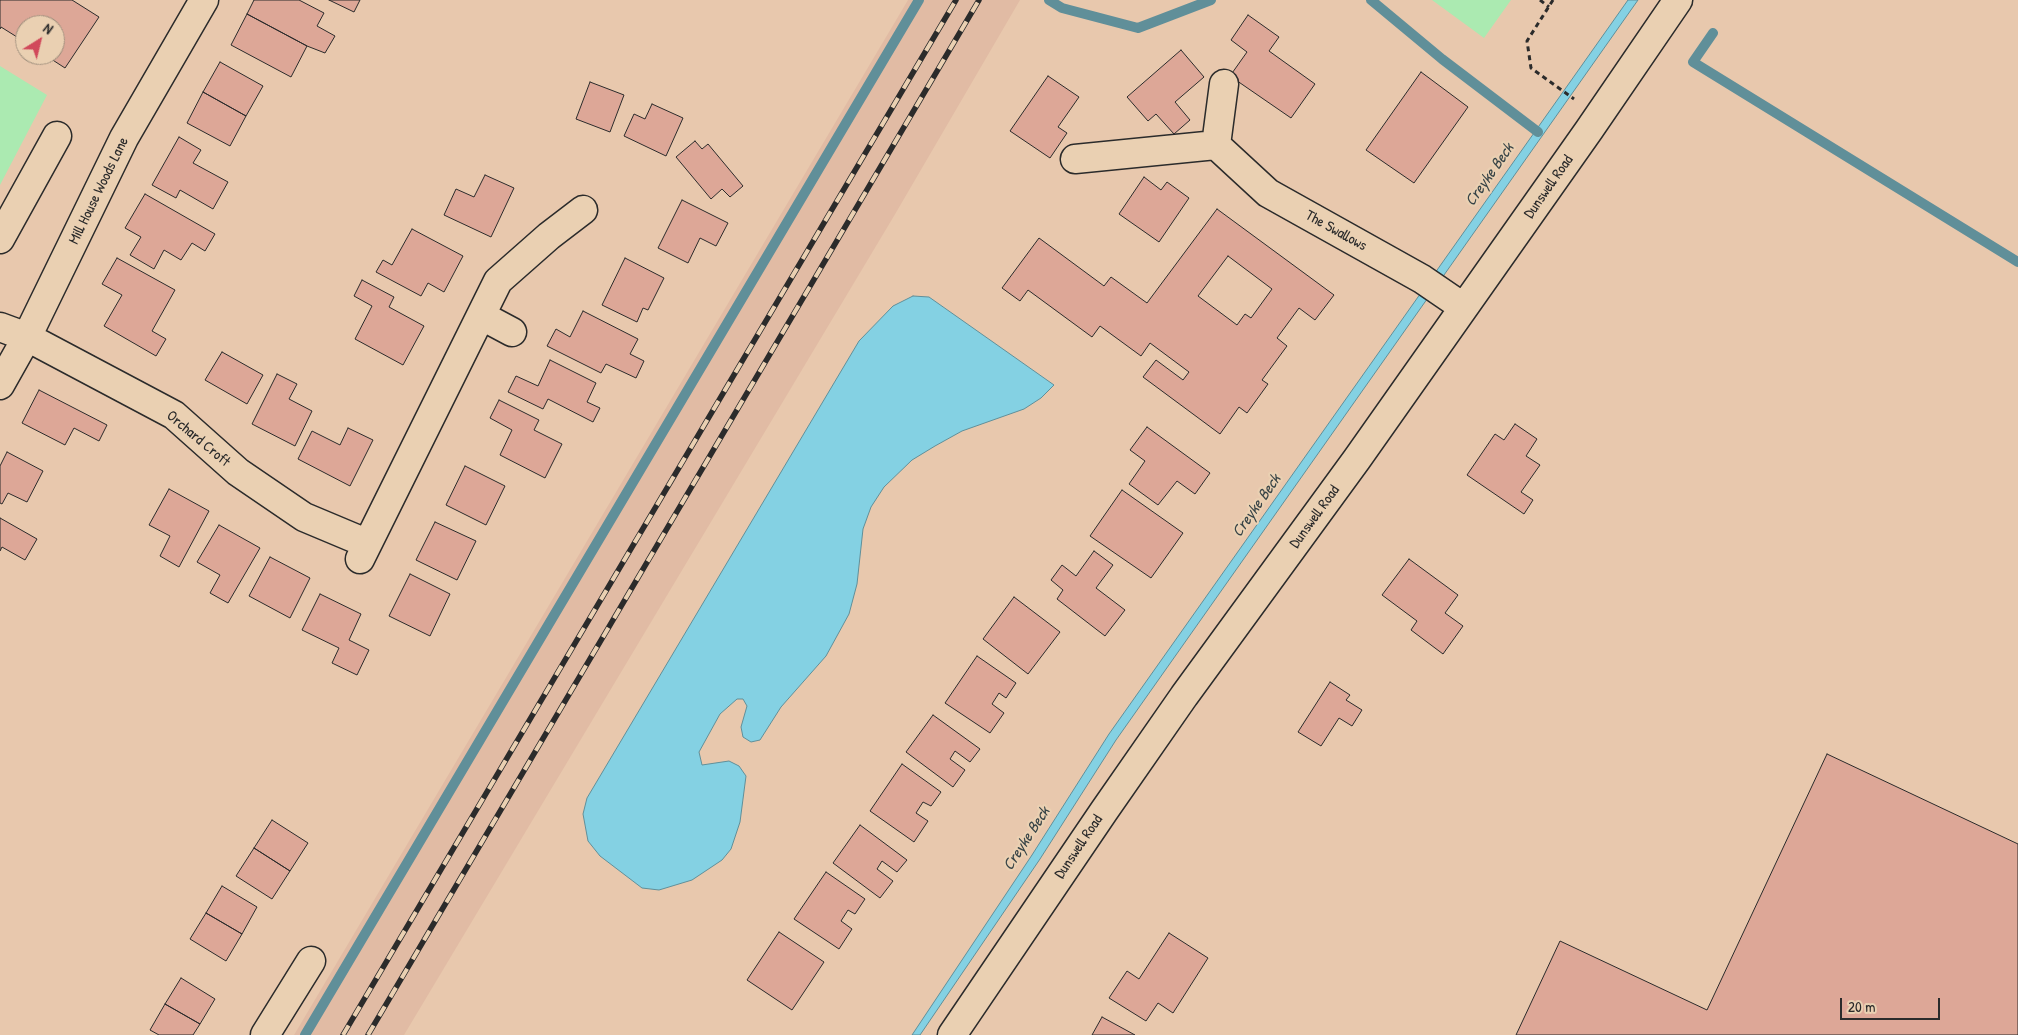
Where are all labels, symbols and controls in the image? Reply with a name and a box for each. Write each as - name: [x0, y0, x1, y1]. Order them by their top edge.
- north arrow: [15, 15, 65, 65]
- text: N: [40, 18, 57, 38]
- street label: Mill House Woods Lane: [65, 134, 133, 248]
- water label: Creyke Beck: [1461, 140, 1519, 210]
- street label: Dunswell Road: [1521, 152, 1577, 222]
- street label: The Swallows: [1302, 207, 1370, 255]
- street label: Orchard Croft: [162, 407, 234, 471]
- water label: Creyke Beck: [1228, 471, 1286, 541]
- street label: Dunswell Road: [1286, 482, 1344, 552]
- water label: Creyke Beck: [999, 804, 1055, 874]
- street label: Dunswell Road: [1051, 812, 1107, 882]
- scale bar: [1843, 988, 1943, 1020]
- text: 20 m: [1848, 996, 1875, 1017]

